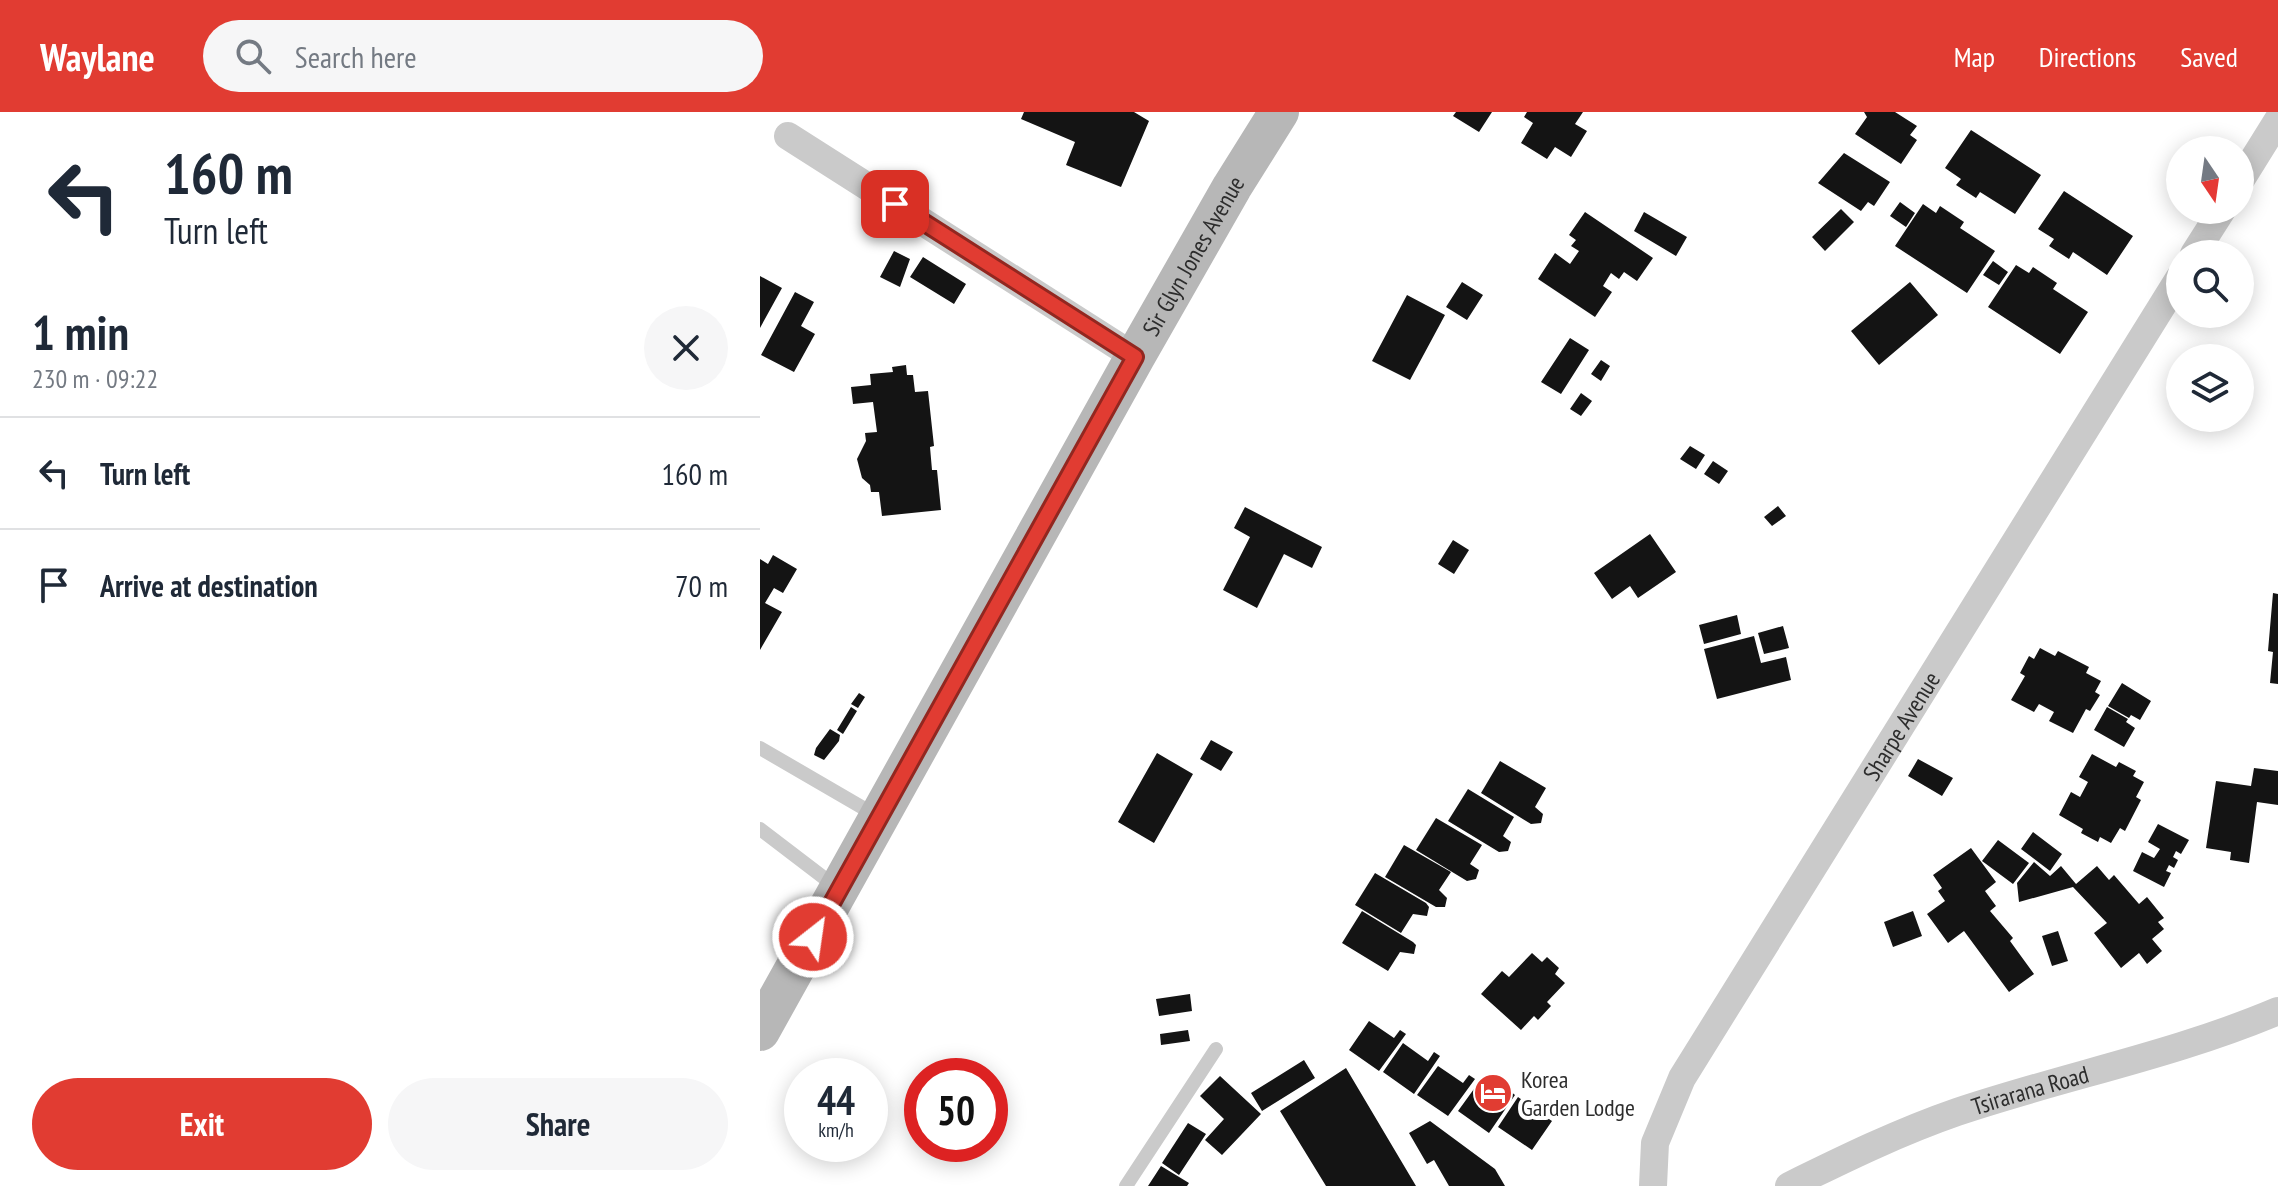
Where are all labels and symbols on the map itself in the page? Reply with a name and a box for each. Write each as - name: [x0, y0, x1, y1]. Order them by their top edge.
- north arrow: [2166, 136, 2254, 224]
- pin: [861, 170, 929, 238]
- street label: Sir Glyn Jones Avenue: [1135, 170, 1251, 341]
- street label: Sharpe Avenue: [1855, 666, 1946, 786]
- position arrow: [771, 895, 855, 979]
- speed limit sign: 50: [904, 1058, 1008, 1162]
- street label: Tsirarana Road: [1967, 1058, 2092, 1122]
- place label: Korea Garden Lodge: [1521, 1064, 1635, 1123]
- hotel icon: Korea Garden Lodge: [1472, 1072, 1514, 1114]

